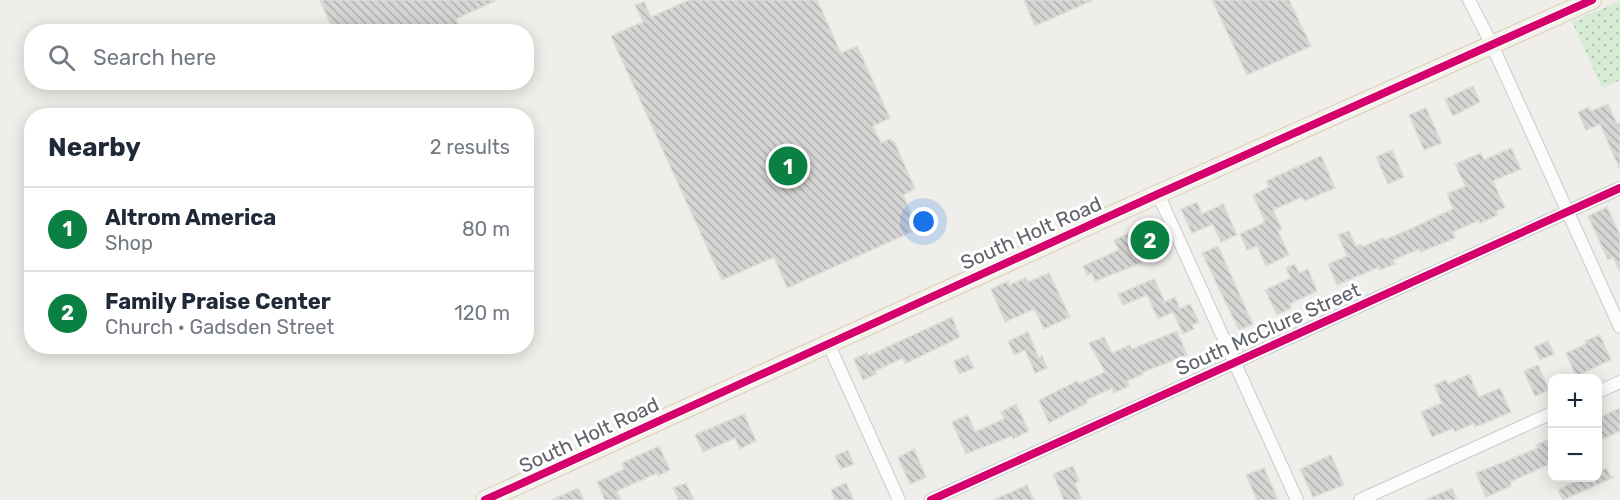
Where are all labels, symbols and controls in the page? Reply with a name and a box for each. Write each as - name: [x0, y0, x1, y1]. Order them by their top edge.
- search box: [24, 24, 534, 90]
- icon: search: [45, 41, 78, 74]
- text: Search here: [93, 44, 216, 71]
- text: Nearby: [48, 132, 141, 163]
- text: 2 results: [430, 135, 510, 159]
- pin: 1: [768, 144, 808, 188]
- street label: South Holt Road: [957, 191, 1105, 275]
- text: Altrom America: [105, 204, 276, 231]
- your location: [909, 207, 938, 236]
- text: 1: [63, 217, 72, 241]
- text: 80 m: [462, 217, 510, 241]
- pin: 2: [1130, 218, 1170, 262]
- text: Shop: [105, 231, 153, 255]
- street label: South McClure Street: [1172, 277, 1364, 380]
- text: Family Praise Center: [105, 288, 331, 315]
- text: 2: [61, 301, 74, 325]
- text: 120 m: [454, 301, 510, 325]
- text: Church · Gadsden Street: [105, 315, 334, 339]
- map controls: [1548, 374, 1602, 482]
- button: +: [1548, 374, 1602, 428]
- street label: South Holt Road: [515, 392, 663, 478]
- button: −: [1548, 428, 1602, 482]

